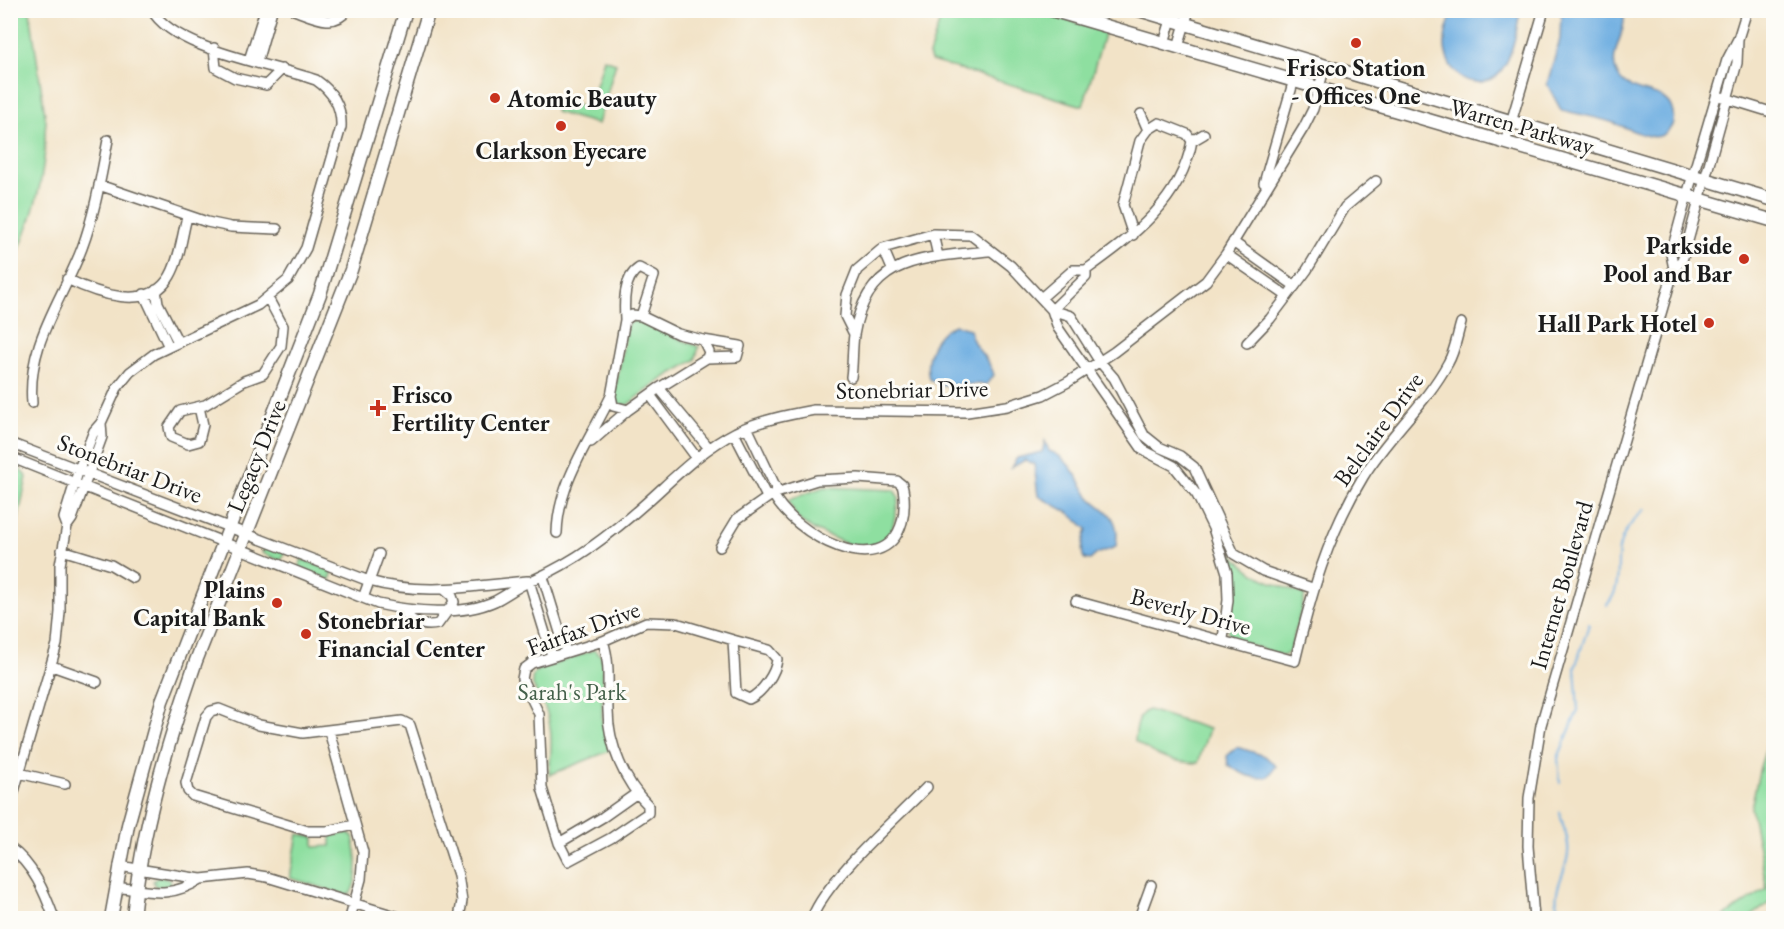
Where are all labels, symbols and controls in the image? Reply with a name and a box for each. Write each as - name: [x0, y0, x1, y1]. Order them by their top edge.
- marker: Frisco Station - Offices One: [1349, 36, 1363, 50]
- place label: Frisco Station - Offices One: [1286, 52, 1426, 111]
- place label: Atomic Beauty: [506, 83, 657, 115]
- marker: Atomic Beauty: [488, 91, 502, 105]
- street label: Warren Parkway: [1446, 91, 1598, 162]
- marker: Clarkson Eyecare: [554, 119, 568, 133]
- place label: Clarkson Eyecare: [475, 135, 647, 167]
- place label: Parkside Pool and Bar: [1603, 230, 1732, 289]
- marker: Parkside Pool and Bar: [1737, 252, 1751, 266]
- place label: Hall Park Hotel: [1538, 308, 1697, 339]
- marker: Hall Park Hotel: [1702, 316, 1716, 330]
- street label: Belclaire Drive: [1326, 366, 1430, 492]
- street label: Stonebriar Drive: [835, 372, 989, 406]
- place label: Frisco Fertility Center: [392, 379, 550, 439]
- street label: Legacy Drive: [219, 395, 293, 517]
- marker: Frisco Fertility Center: [369, 399, 387, 417]
- street label: Stonebriar Drive: [53, 426, 207, 510]
- street label: Internet Boulevard: [1522, 496, 1600, 673]
- place label: Plains Capital Bank: [133, 574, 266, 633]
- street label: Beverly Drive: [1128, 580, 1254, 642]
- street label: Fairfax Drive: [522, 593, 644, 663]
- marker: Plains Capital Bank: [270, 596, 284, 610]
- place label: Stonebriar Financial Center: [318, 605, 485, 664]
- marker: Stonebriar Financial Center: [299, 627, 313, 641]
- park label: Sarah's Park: [518, 676, 627, 707]

